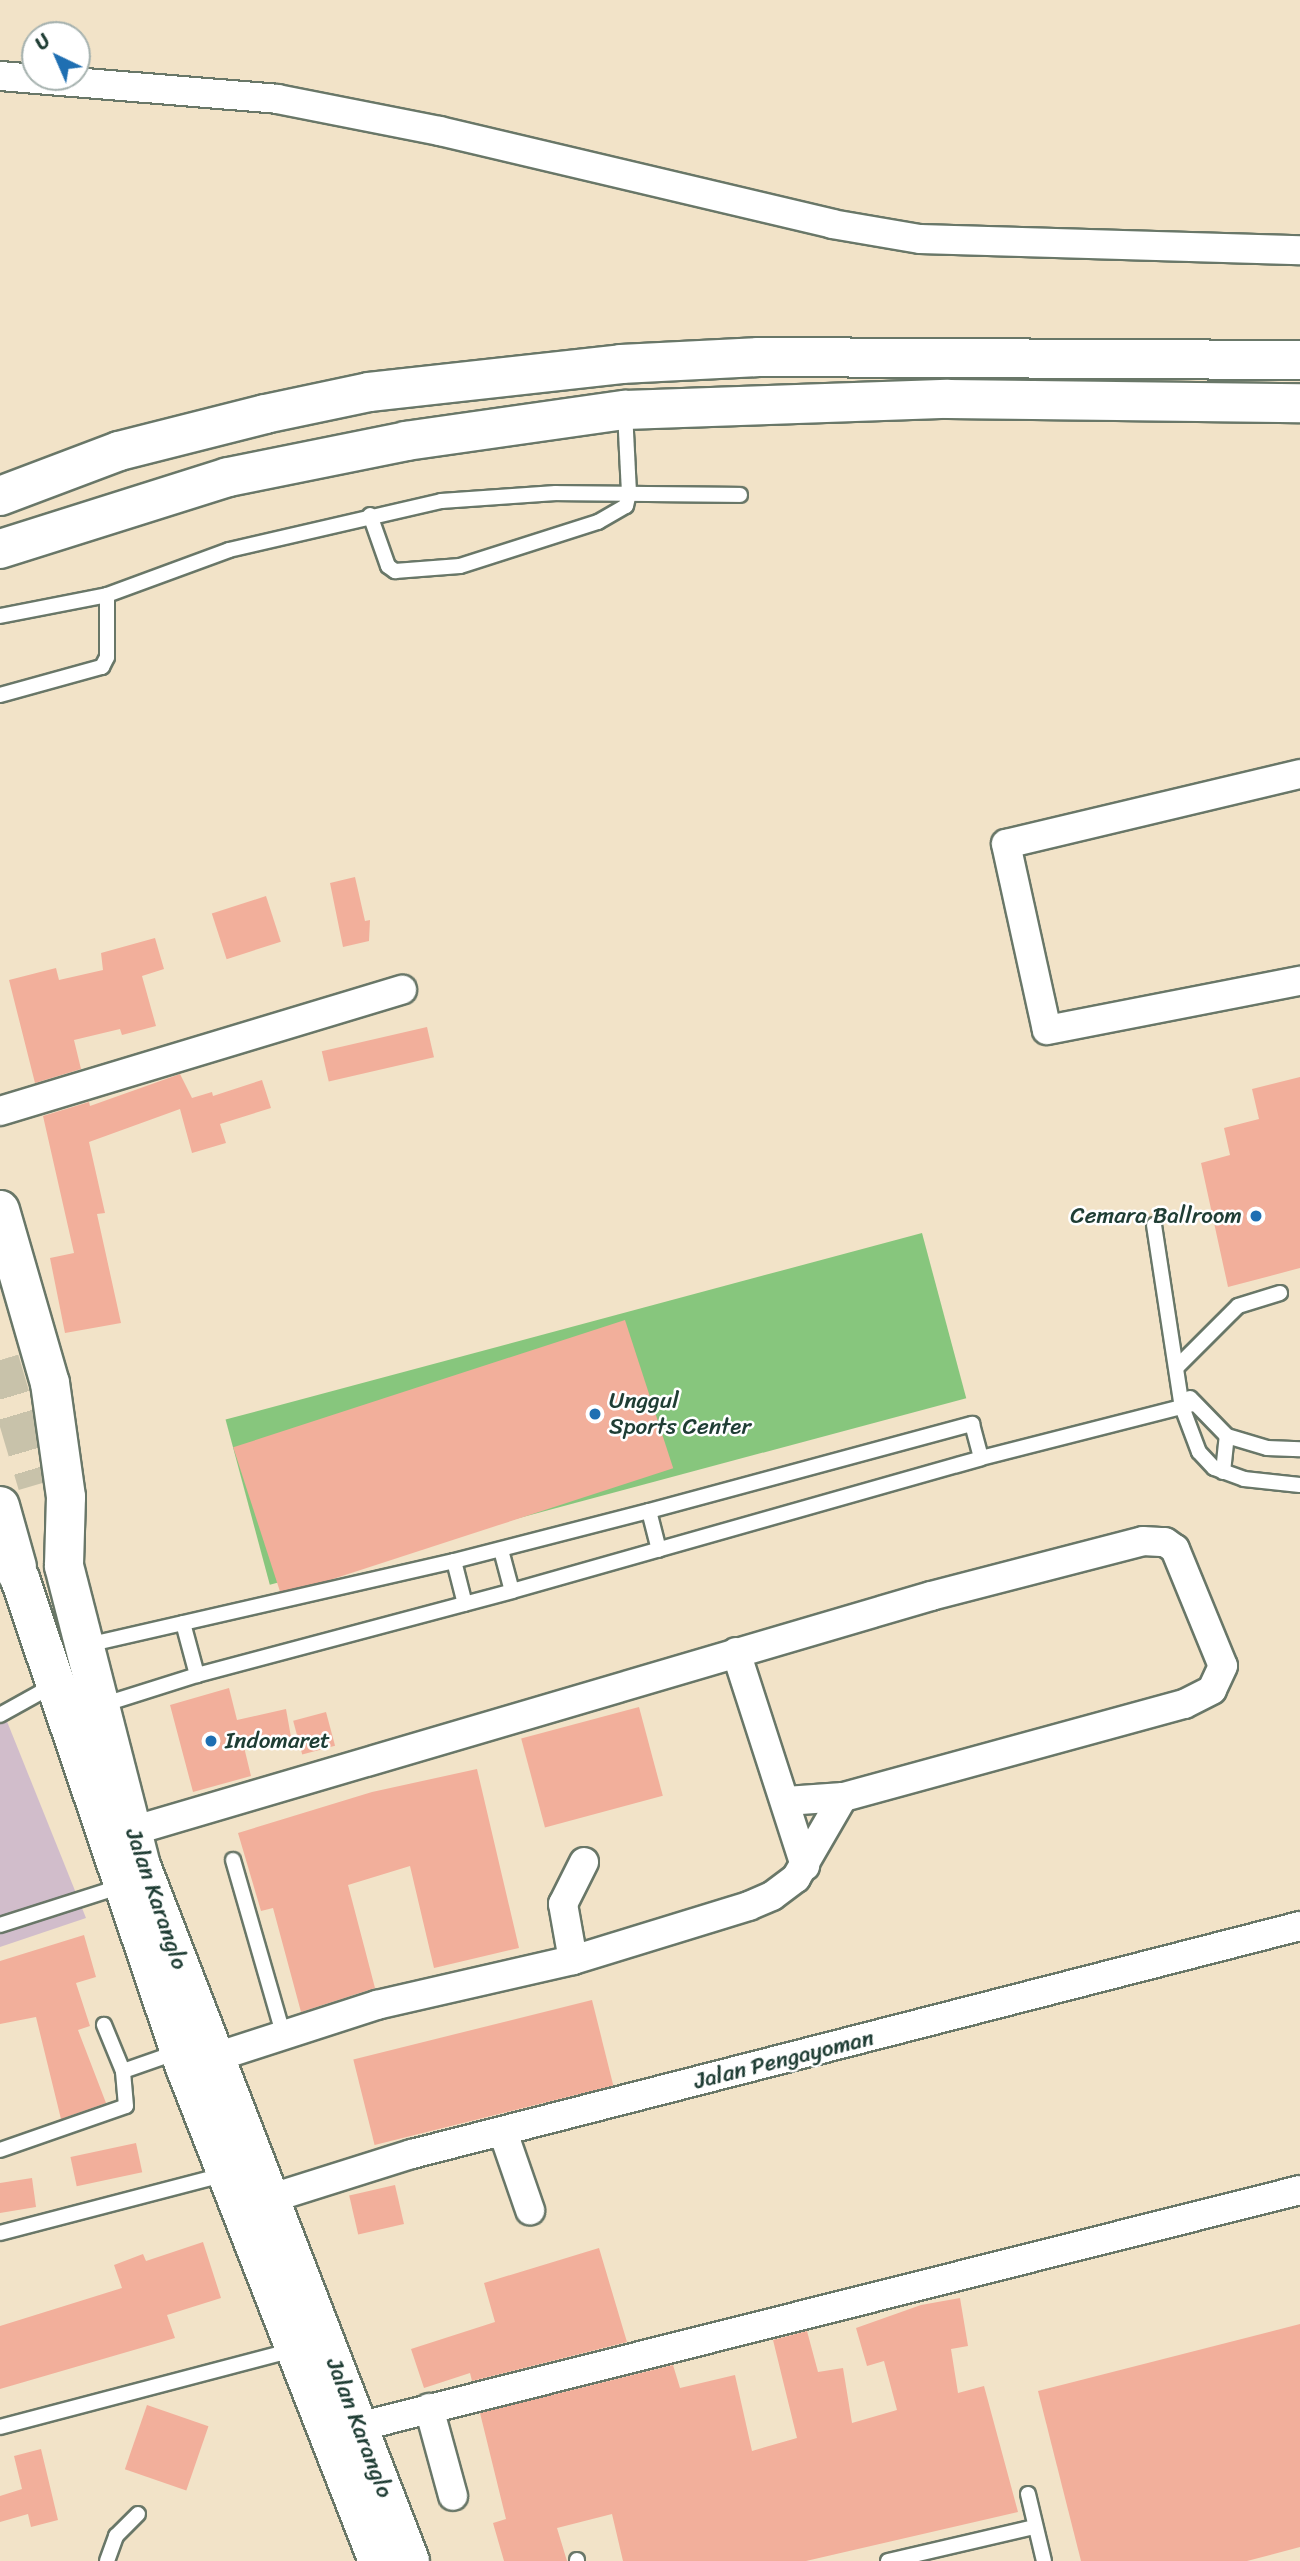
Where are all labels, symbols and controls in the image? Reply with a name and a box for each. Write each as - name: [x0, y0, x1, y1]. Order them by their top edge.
- north arrow: [21, 21, 91, 91]
- text: U: [26, 26, 58, 58]
- place label: Cemara Ballroom: [1070, 1202, 1242, 1230]
- marker: Cemara Ballroom: [1248, 1208, 1264, 1224]
- place label: Unggul Sports Center: [609, 1387, 752, 1441]
- marker: Unggul Sports Center: [587, 1406, 603, 1422]
- place label: Indomaret: [225, 1727, 330, 1755]
- marker: Indomaret: [203, 1733, 219, 1749]
- street label: Jalan Karanglo: [119, 1825, 193, 1973]
- street label: Jalan Pengayoman: [691, 2024, 877, 2096]
- street label: Jalan Karanglo: [320, 2354, 398, 2502]

